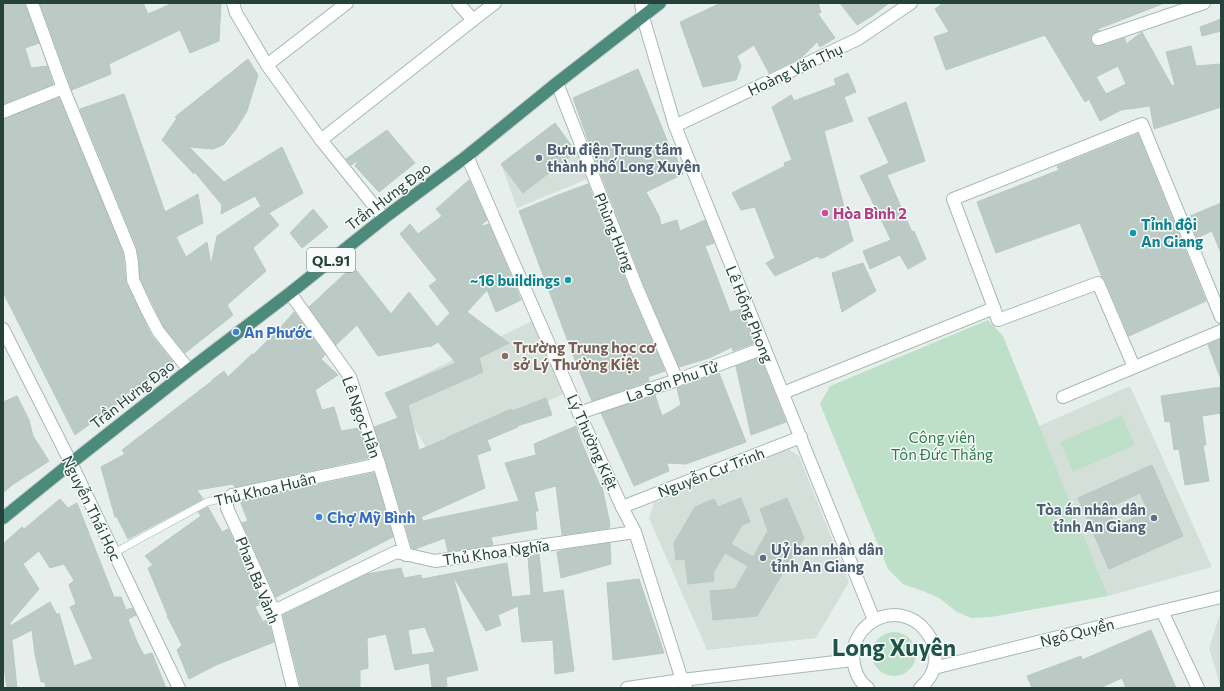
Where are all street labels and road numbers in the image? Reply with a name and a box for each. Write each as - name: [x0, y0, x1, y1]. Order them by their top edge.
- street label: Hoàng Văn Thụ: [745, 39, 845, 99]
- street label: Trần Hưng Đạo: [342, 158, 434, 234]
- street label: Phùng Hưng: [591, 190, 639, 274]
- road number: QL.91: [307, 248, 355, 272]
- street label: Lê Hồng Phong: [722, 263, 778, 365]
- street label: Trần Hưng Đạo: [86, 356, 178, 432]
- street label: La Sơn Phu Tử: [624, 357, 721, 405]
- street label: Lê Ngọc Hân: [339, 374, 385, 460]
- street label: Lý Thường Kiệt: [564, 391, 622, 493]
- street label: Nguyễn Cư Trinh: [655, 443, 767, 501]
- street label: Nguyễn Thái Học: [59, 452, 125, 564]
- street label: Thủ Khoa Huân: [212, 469, 318, 509]
- street label: Phan Bá Vành: [232, 534, 284, 626]
- street label: Thủ Khoa Nghĩa: [441, 536, 551, 568]
- street label: Ngô Quyền: [1038, 614, 1116, 650]

